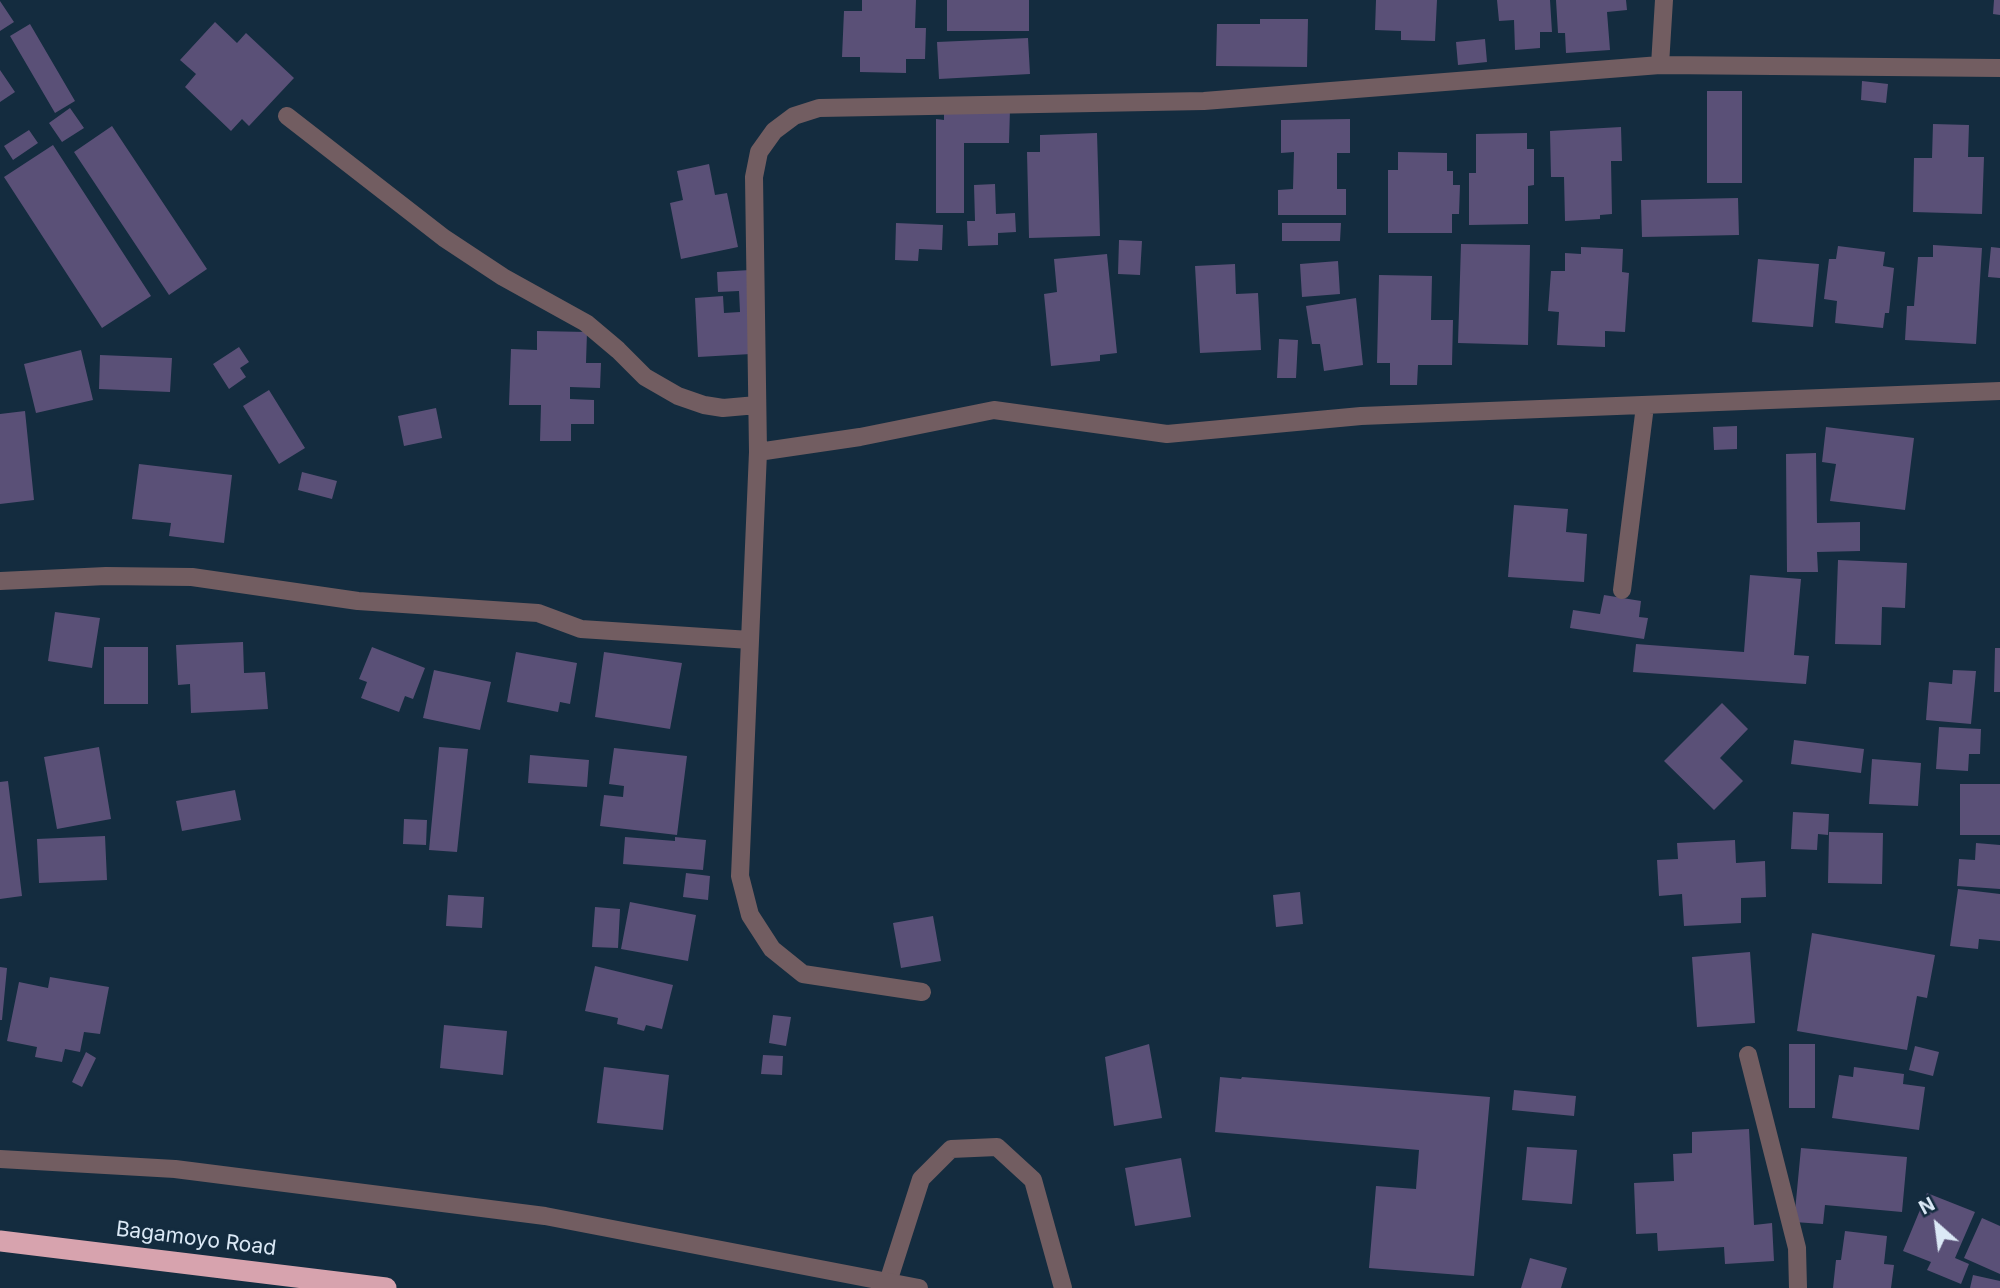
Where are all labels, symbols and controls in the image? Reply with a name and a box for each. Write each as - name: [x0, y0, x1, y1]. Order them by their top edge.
- north arrow: [1902, 1190, 1972, 1260]
- text: N: [1915, 1192, 1939, 1220]
- street label: Bagamoyo Road: [114, 1217, 278, 1261]

